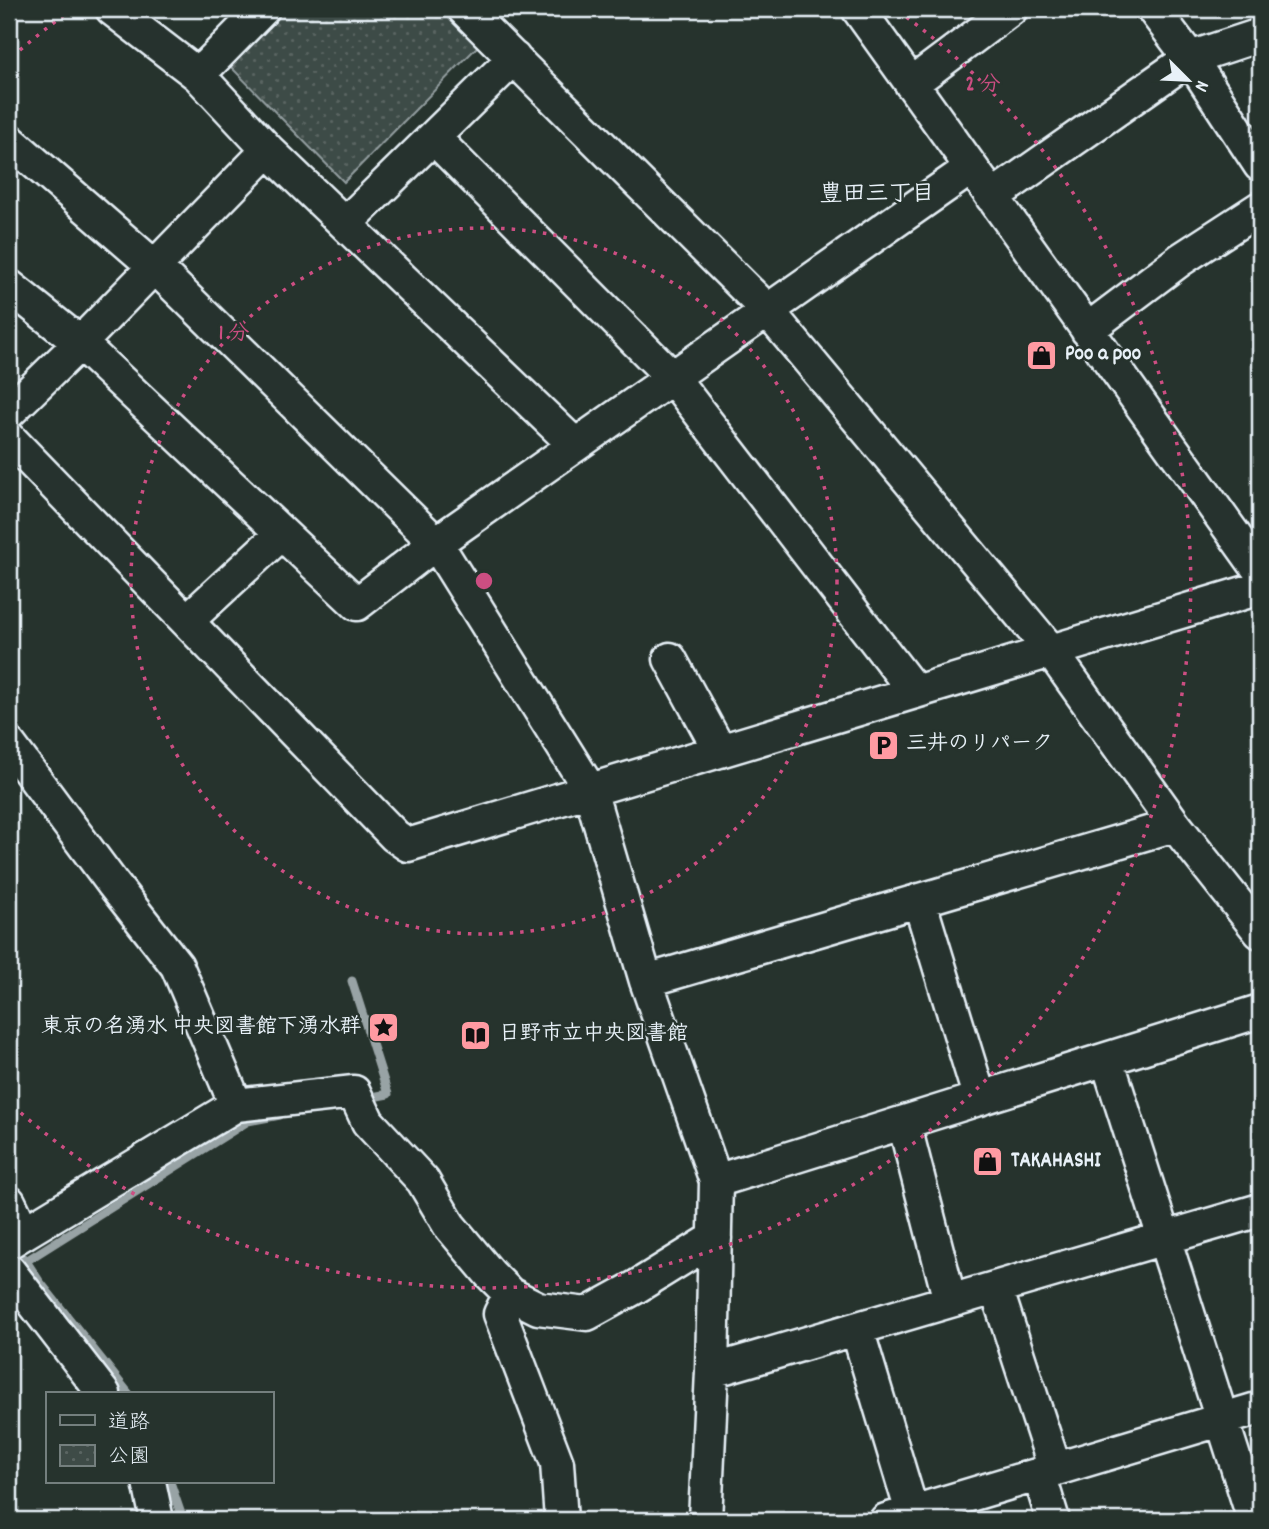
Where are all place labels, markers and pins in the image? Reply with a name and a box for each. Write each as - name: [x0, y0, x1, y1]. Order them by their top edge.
- shop icon: Poo a poo: [1025, 338, 1059, 372]
- place label: Poo a poo: [1065, 340, 1141, 370]
- centre of rings: [472, 569, 496, 593]
- parking icon: 三井のリパーク: [866, 728, 900, 762]
- place label: 三井のリパーク: [906, 730, 1053, 760]
- place icon: 東京の名湧水 中央図書館下湧水群: [367, 1011, 401, 1045]
- place label: 東京の名湧水 中央図書館下湧水群: [41, 1013, 361, 1043]
- library icon: 日野市立中央図書館: [459, 1018, 493, 1052]
- place label: 日野市立中央図書館: [499, 1020, 688, 1050]
- shop icon: TAKAHASHI: [971, 1145, 1005, 1179]
- place label: TAKAHASHI: [1011, 1147, 1101, 1177]

